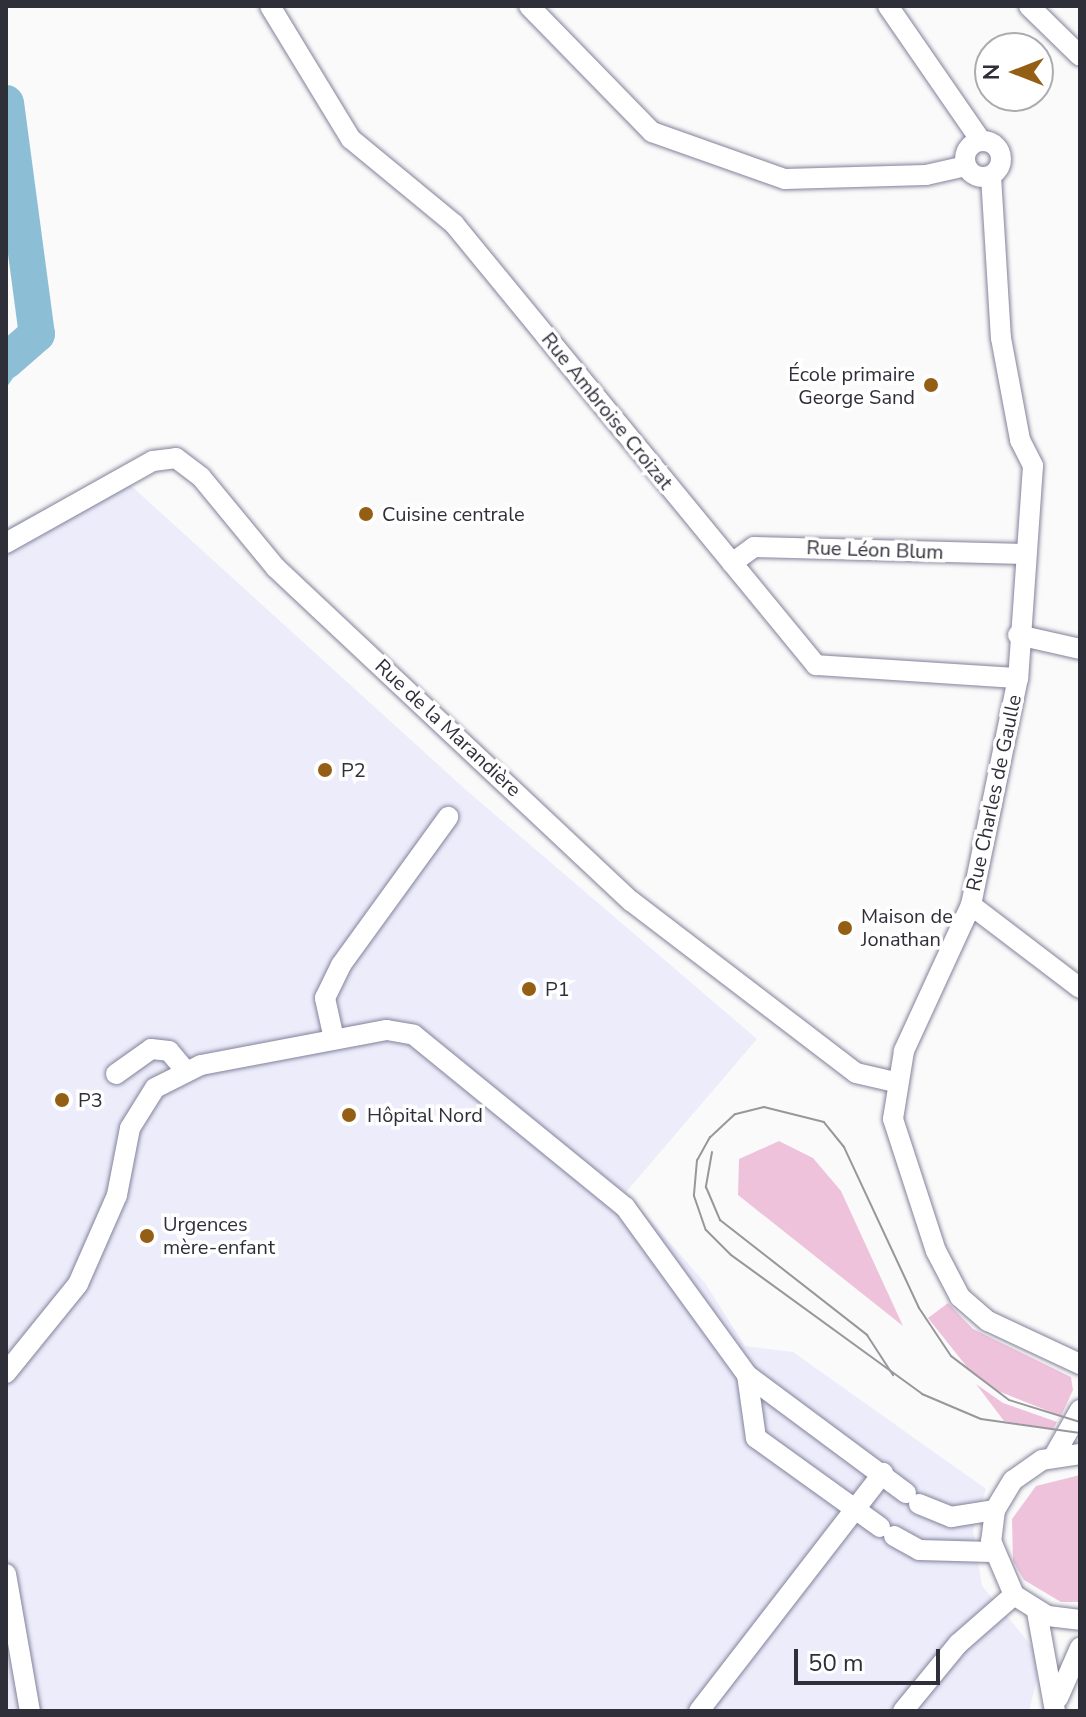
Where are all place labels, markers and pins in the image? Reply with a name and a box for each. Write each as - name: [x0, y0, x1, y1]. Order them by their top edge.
- place label: École primaire George Sand: [788, 362, 915, 409]
- marker: École primaire George Sand: [922, 376, 940, 394]
- place label: Cuisine centrale: [382, 502, 525, 526]
- marker: Cuisine centrale: [357, 505, 375, 523]
- place label: P2: [341, 758, 366, 782]
- marker: P2: [316, 761, 334, 779]
- place label: Maison de Jonathan: [861, 904, 953, 951]
- marker: Maison de Jonathan: [836, 919, 854, 937]
- place label: P1: [545, 977, 570, 1001]
- marker: P1: [520, 980, 538, 998]
- place label: P3: [78, 1088, 103, 1112]
- marker: P3: [53, 1091, 71, 1109]
- place label: Hôpital Nord: [367, 1103, 483, 1127]
- marker: Hôpital Nord: [338, 1104, 360, 1126]
- place label: Urgences mère-enfant: [163, 1212, 275, 1259]
- marker: Urgences mère-enfant: [138, 1227, 156, 1245]

